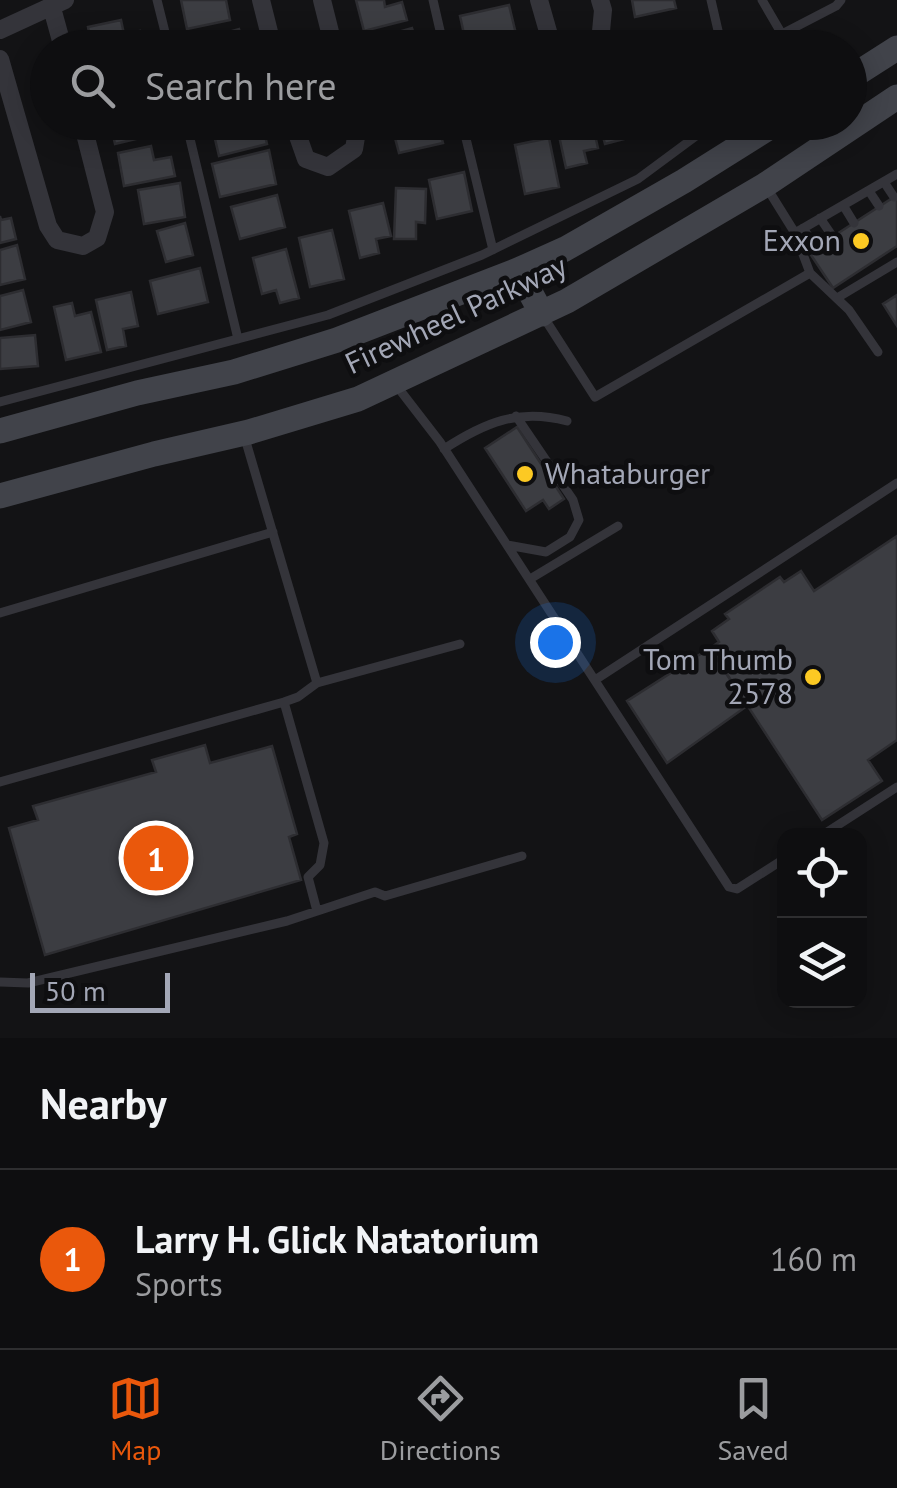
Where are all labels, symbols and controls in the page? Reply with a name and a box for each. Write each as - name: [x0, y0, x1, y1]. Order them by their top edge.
- search box: [30, 30, 867, 140]
- icon: search: [65, 58, 120, 113]
- text: Search here: [145, 61, 337, 110]
- place label: Exxon: [763, 220, 841, 259]
- marker: Exxon: [850, 230, 872, 252]
- street label: Firewheel Parkway: [338, 245, 572, 382]
- place label: Whataburger: [545, 453, 710, 492]
- marker: Whataburger: [514, 463, 536, 485]
- your location: [530, 617, 581, 668]
- place label: Tom Thumb 2578: [643, 639, 793, 712]
- marker: Tom Thumb 2578: [802, 666, 824, 688]
- pin: 1: [124, 820, 188, 896]
- map controls: [777, 828, 867, 1008]
- button: locate: [777, 828, 867, 918]
- button: layers: [777, 918, 867, 1008]
- scale bar: [30, 968, 170, 1013]
- text: 50 m: [45, 972, 106, 1009]
- text: Nearby: [40, 1076, 167, 1131]
- text: Larry H. Glick Natatorium: [135, 1214, 539, 1263]
- text: 1: [63, 1238, 82, 1280]
- text: 160 m: [770, 1238, 857, 1280]
- text: Sports: [135, 1263, 223, 1305]
- tab: Map: [108, 1371, 163, 1468]
- tab: Directions: [380, 1371, 501, 1468]
- tab: Saved: [717, 1371, 789, 1468]

